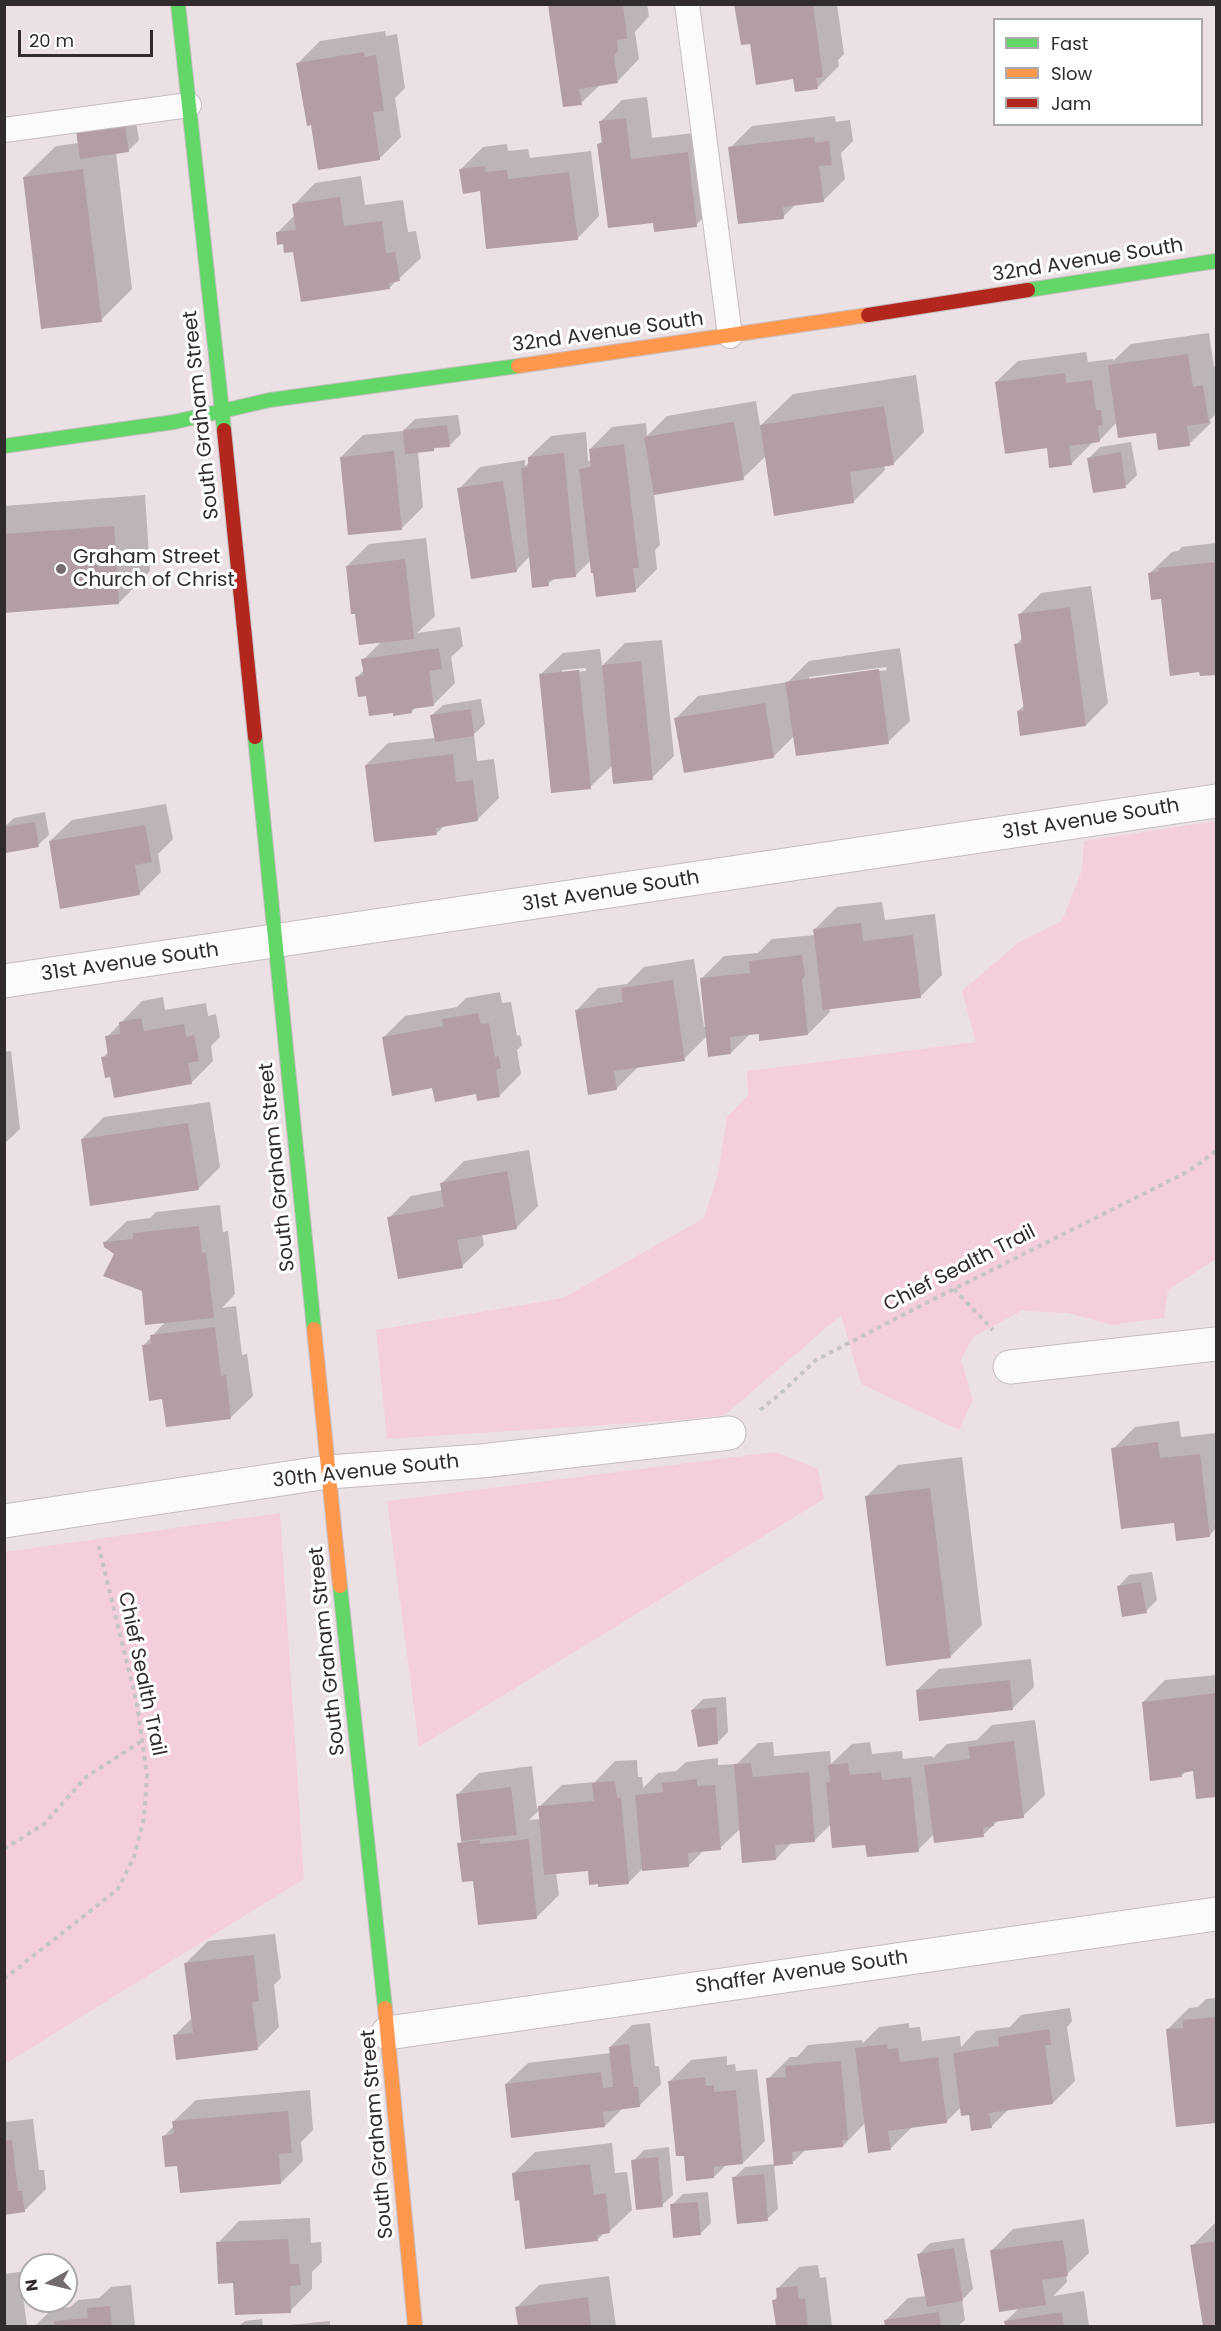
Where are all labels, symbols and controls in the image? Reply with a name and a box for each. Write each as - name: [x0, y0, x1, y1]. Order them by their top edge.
- scale bar: [21, 18, 156, 56]
- legend: [993, 18, 1203, 126]
- text: 20 m: [29, 28, 74, 53]
- text: Fast: [1051, 31, 1088, 56]
- text: Slow: [1051, 61, 1092, 86]
- text: Jam: [1051, 91, 1091, 116]
- street label: 32nd Avenue South: [991, 234, 1185, 288]
- street label: 32nd Avenue South: [511, 308, 705, 358]
- street label: South Graham Street: [179, 309, 225, 521]
- place label: Graham Street Church of Christ: [73, 546, 235, 593]
- marker: Graham Street Church of Christ: [54, 562, 68, 576]
- street label: 31st Avenue South: [1001, 794, 1181, 846]
- street label: 31st Avenue South: [521, 866, 701, 918]
- street label: 31st Avenue South: [40, 939, 220, 987]
- street label: South Graham Street: [255, 1061, 301, 1273]
- street label: Chief Sealth Trail: [880, 1220, 1040, 1318]
- street label: 30th Avenue South: [271, 1450, 461, 1494]
- street label: South Graham Street: [305, 1545, 351, 1757]
- street label: Chief Sealth Trail: [112, 1590, 170, 1758]
- street label: Shaffer Avenue South: [694, 1946, 910, 2000]
- street label: South Graham Street: [357, 2028, 399, 2240]
- north arrow: [18, 2253, 78, 2313]
- text: N: [19, 2278, 44, 2293]

